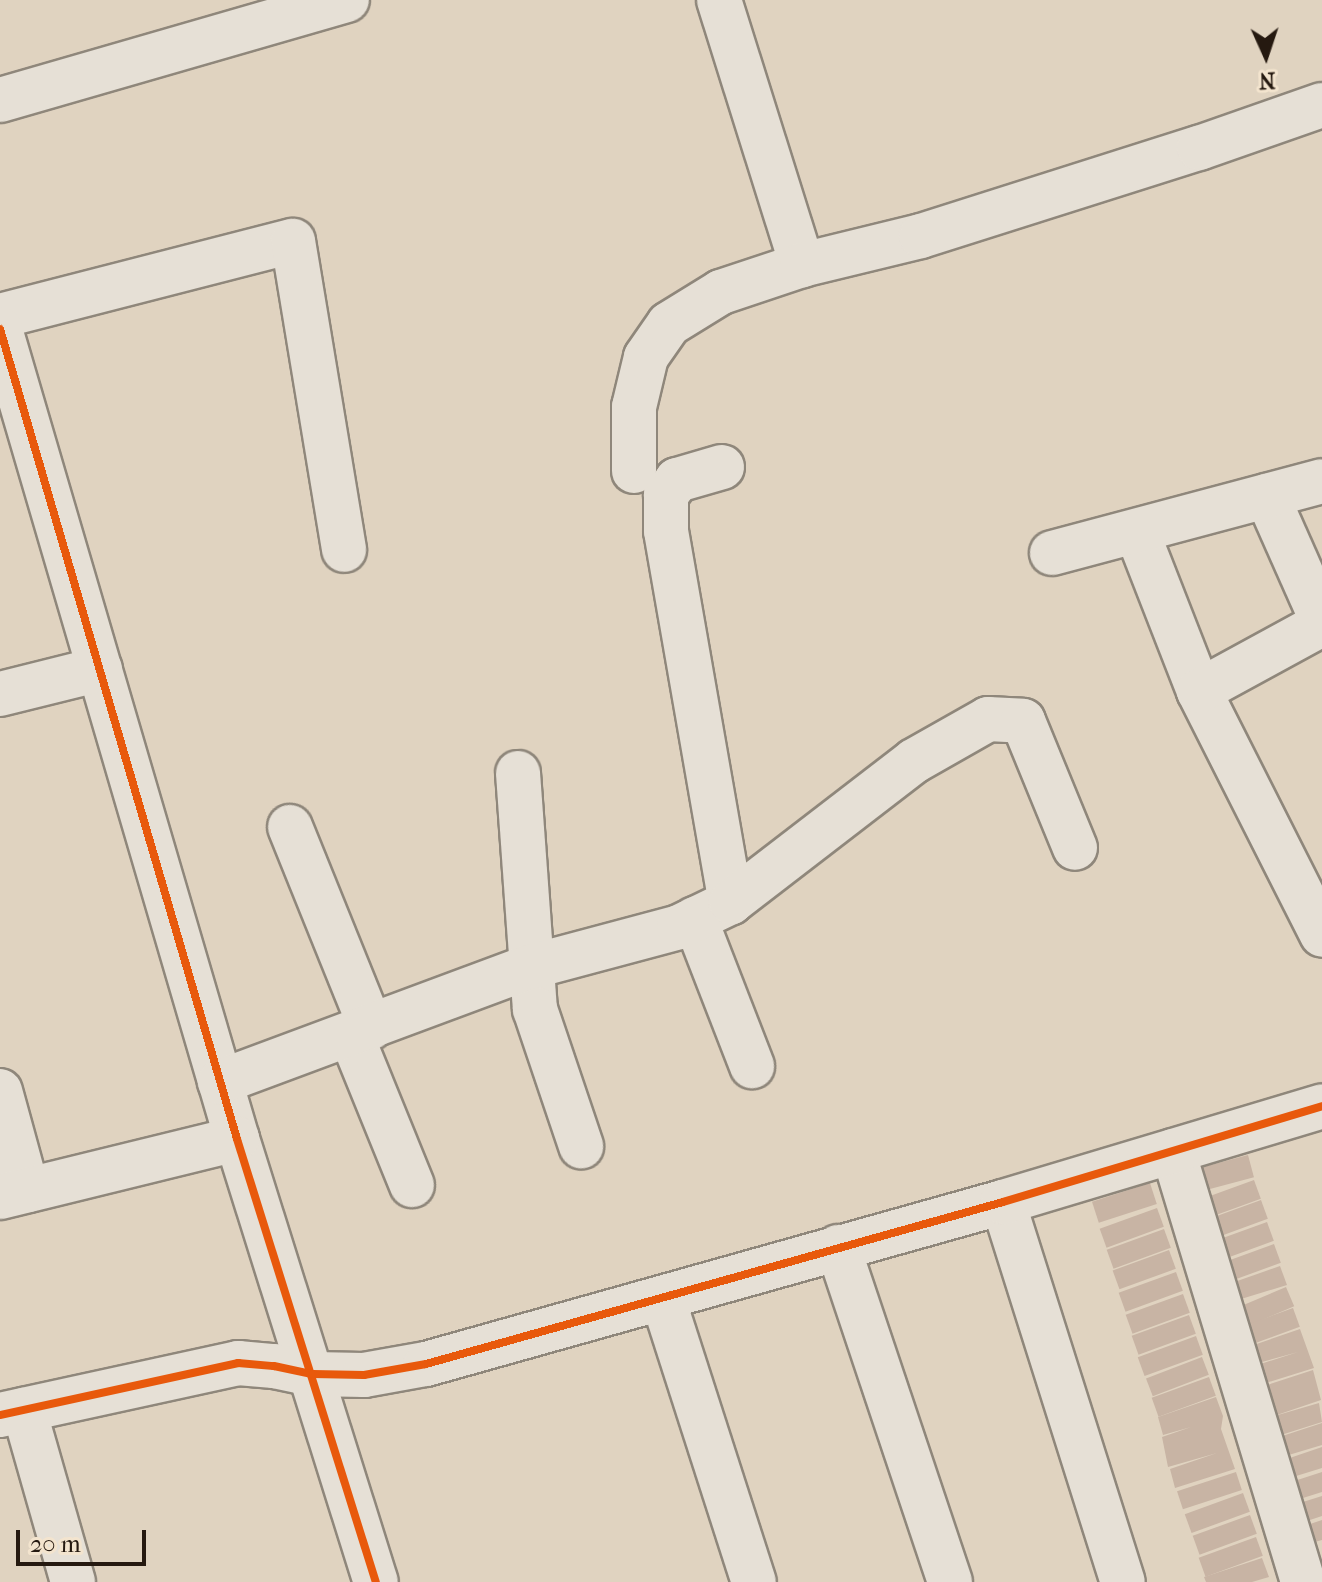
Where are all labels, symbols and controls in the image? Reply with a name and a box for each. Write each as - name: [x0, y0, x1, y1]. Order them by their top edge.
- north arrow: [1226, 16, 1306, 96]
- text: N: [1258, 67, 1276, 93]
- scale bar: [20, 1514, 150, 1564]
- text: 20 m: [30, 1530, 81, 1558]

